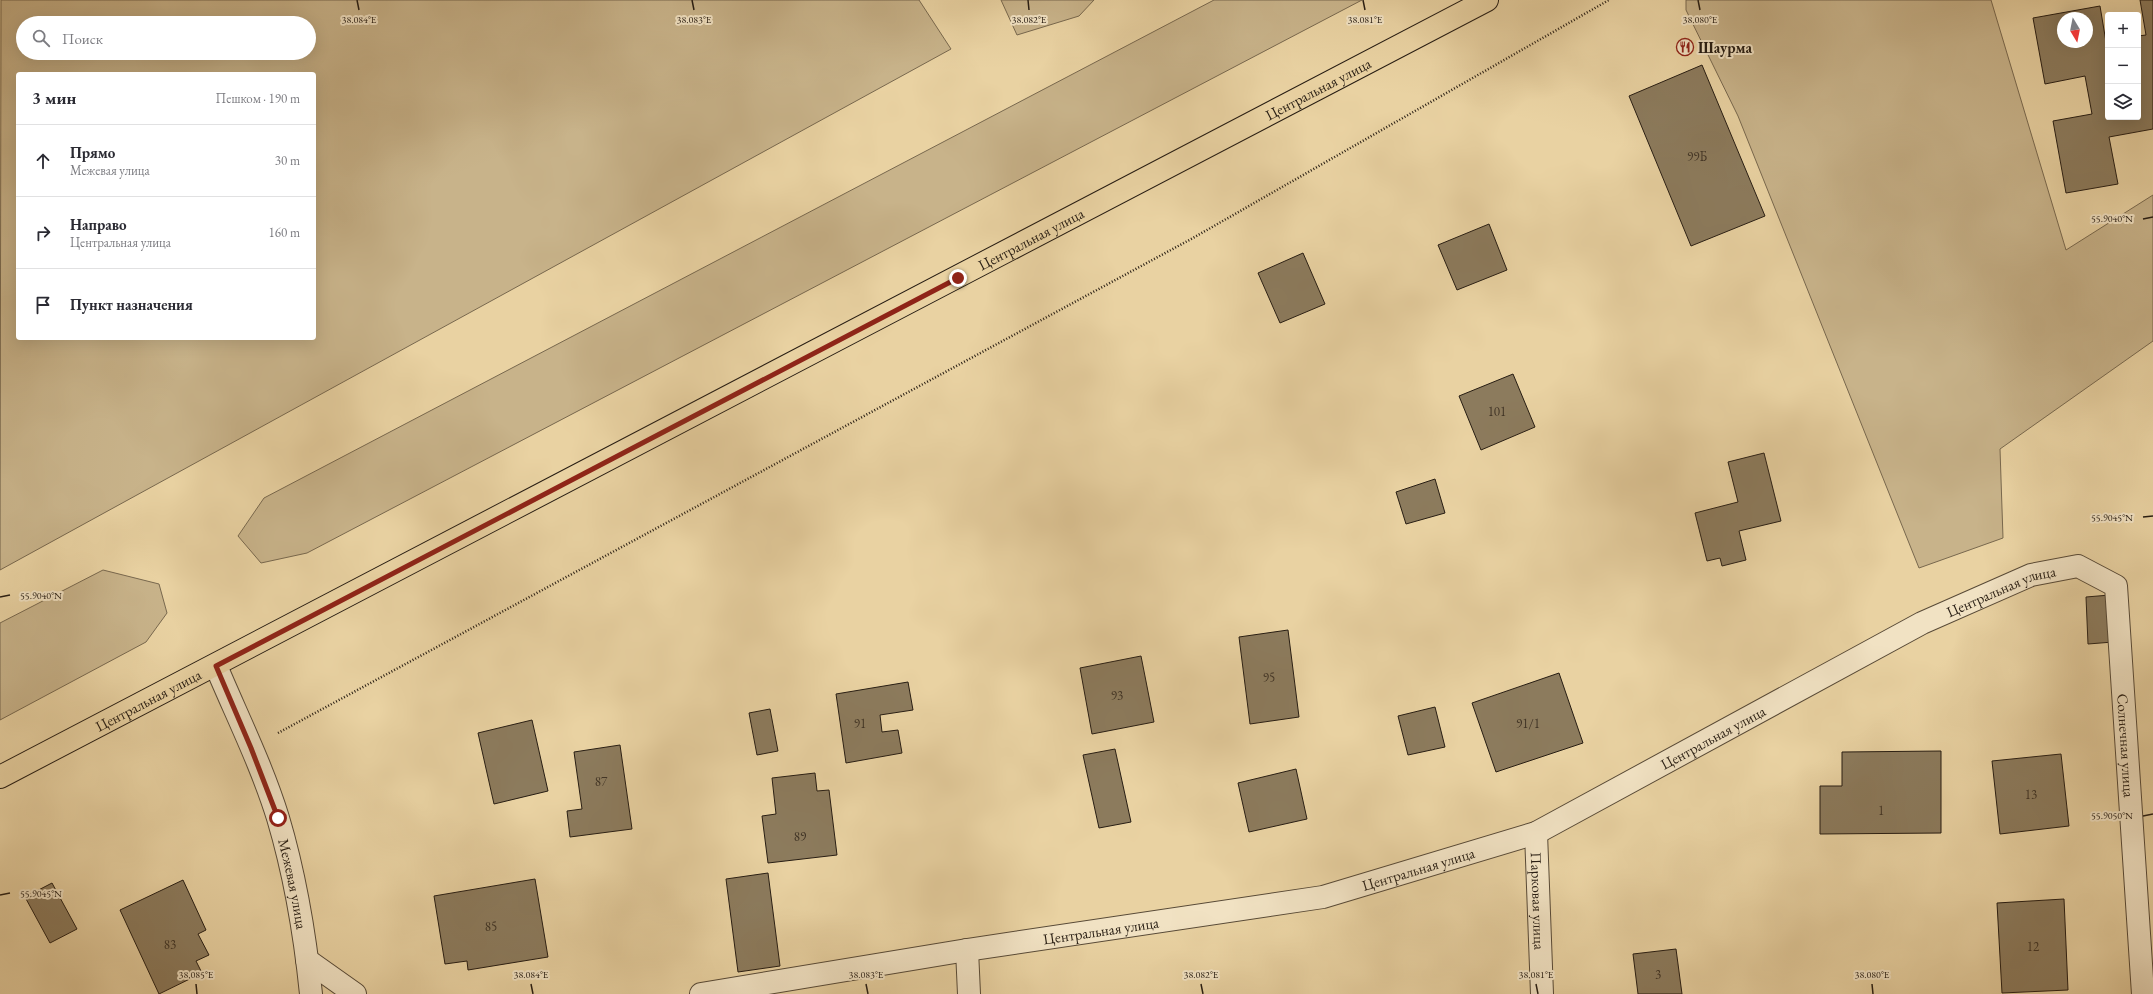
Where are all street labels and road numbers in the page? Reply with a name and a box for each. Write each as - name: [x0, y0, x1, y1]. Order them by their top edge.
- street label: Центральная улица: [1262, 53, 1374, 124]
- street label: Центральная улица: [975, 203, 1087, 274]
- street label: Центральная улица: [1943, 561, 2057, 621]
- street label: Центральная улица: [92, 664, 204, 735]
- street label: Солнечная улица: [2114, 693, 2139, 798]
- street label: Центральная улица: [1657, 701, 1768, 773]
- street label: Межевая улица: [275, 836, 312, 931]
- street label: Центральная улица: [1360, 842, 1477, 894]
- street label: Парковая улица: [1527, 852, 1550, 950]
- street label: Центральная улица: [1042, 912, 1160, 948]

